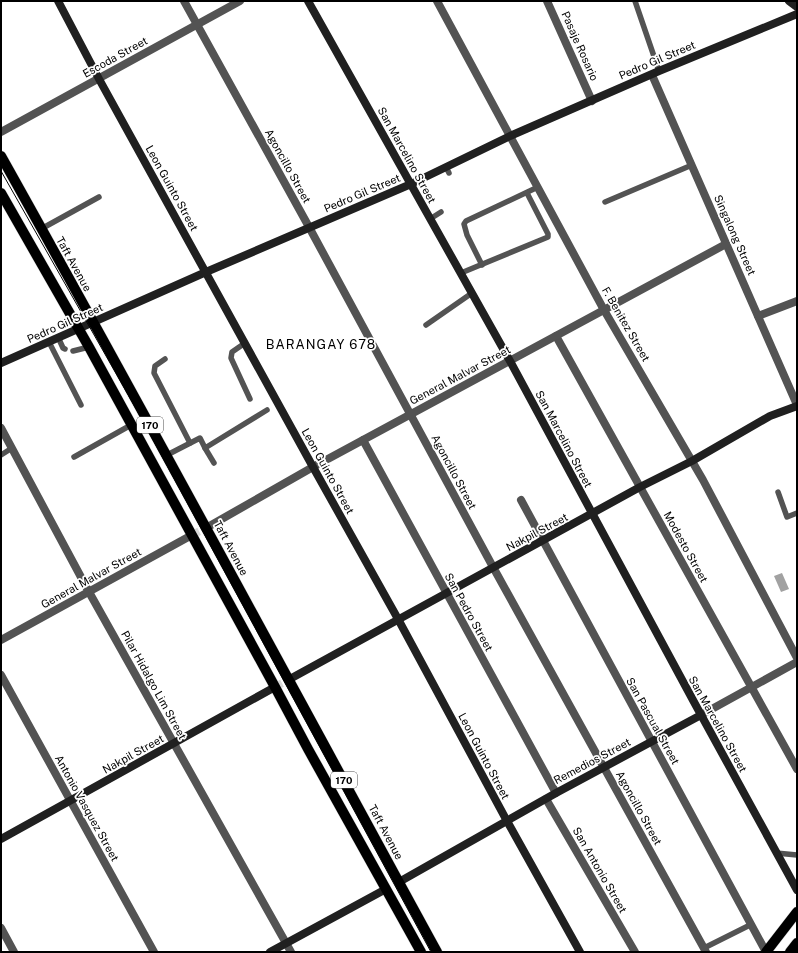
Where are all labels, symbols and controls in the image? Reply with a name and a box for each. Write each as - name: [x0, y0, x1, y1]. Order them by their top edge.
- street label: Pasaje Rosario: [559, 9, 601, 83]
- street label: Escoda Street: [81, 34, 149, 80]
- street label: Pedro Gil Street: [617, 38, 697, 82]
- street label: San Marcelino Street: [376, 105, 438, 205]
- street label: Agoncillo Street: [263, 127, 313, 205]
- street label: Leon Guinto Street: [143, 143, 201, 233]
- street label: Pedro Gil Street: [322, 171, 402, 215]
- street label: Singalong Street: [712, 193, 758, 277]
- street label: Taft Avenue: [54, 235, 94, 293]
- street label: F. Benitez Street: [600, 285, 652, 363]
- street label: Pedro Gil Street: [25, 301, 105, 345]
- district label: BARANGAY 678: [266, 337, 376, 352]
- street label: General Malvar Street: [407, 343, 513, 407]
- street label: San Marcelino Street: [533, 389, 595, 489]
- road number: 170: [137, 417, 163, 433]
- street label: Leon Guinto Street: [299, 426, 357, 516]
- street label: Agoncillo Street: [429, 433, 479, 511]
- street label: Modesto Street: [662, 509, 710, 585]
- street label: Nakpil Street: [504, 511, 570, 553]
- street label: Taft Avenue: [211, 518, 251, 578]
- street label: General Malvar Street: [39, 545, 143, 611]
- street label: San Pedro Street: [443, 571, 495, 653]
- street label: Pilar Hidalgo Lim Street: [119, 629, 189, 741]
- street label: San Marcelino Street: [687, 674, 749, 774]
- street label: San Pascual Street: [624, 675, 682, 767]
- street label: Leon Guinto Street: [456, 711, 512, 801]
- street label: Nakpil Street: [100, 732, 166, 776]
- street label: Remedios Street: [552, 736, 632, 786]
- street label: Antonio Vasquez Street: [53, 753, 121, 863]
- street label: Agoncillo Street: [614, 769, 664, 847]
- road number: 170: [331, 772, 357, 788]
- street label: Taft Avenue: [366, 802, 406, 862]
- street label: San Antonio Street: [571, 825, 629, 915]

